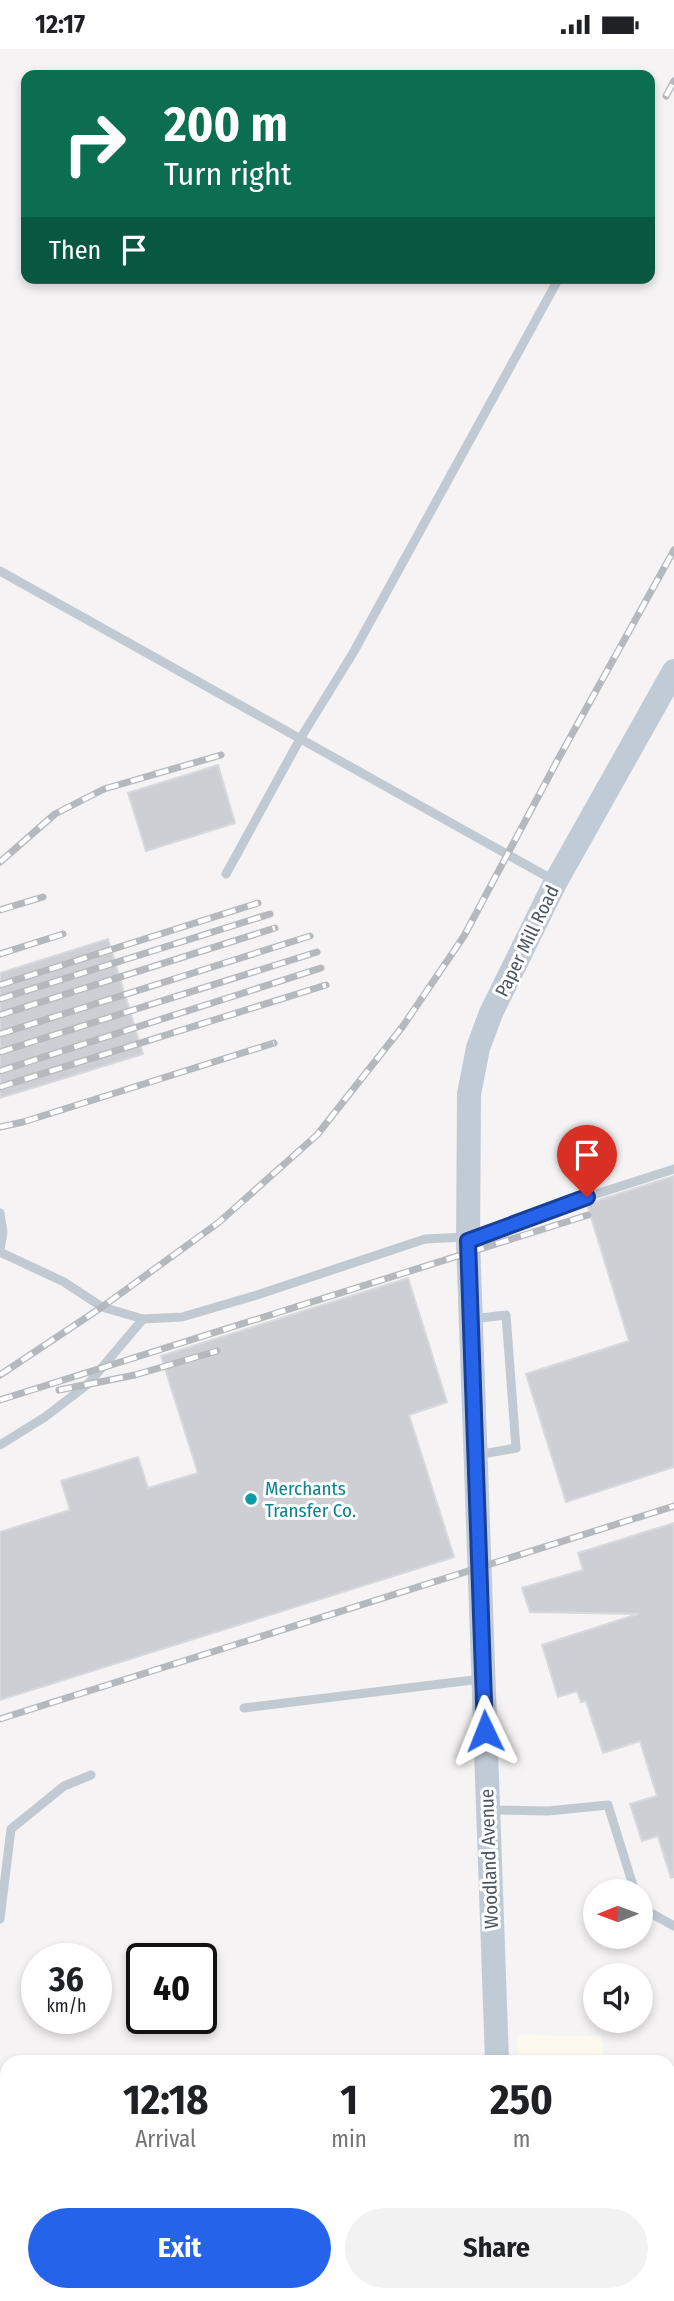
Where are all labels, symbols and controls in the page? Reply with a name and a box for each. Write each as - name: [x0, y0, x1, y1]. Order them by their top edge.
- text: 12:17: [35, 9, 85, 40]
- text: 200 m: [164, 95, 288, 154]
- icon: right: [49, 98, 140, 189]
- text: Turn right: [164, 155, 291, 193]
- icon: arrive: [115, 231, 153, 269]
- text: Then: [49, 235, 101, 266]
- street label: Paper Mill Road: [490, 882, 564, 1000]
- pin: [557, 1125, 617, 1197]
- icon: arrive: [568, 1136, 606, 1174]
- place label: Merchants Transfer Co.: [265, 1477, 356, 1522]
- marker: Merchants Transfer Co.: [243, 1491, 259, 1507]
- position arrow: [448, 1694, 522, 1768]
- street label: Woodland Avenue: [475, 1789, 503, 1929]
- north arrow: [583, 1879, 653, 1949]
- map controls: [583, 1879, 653, 2033]
- speed limit sign: 40: [126, 1943, 217, 2034]
- text: 36: [49, 1958, 84, 2000]
- button: sound: [583, 1963, 653, 2033]
- text: km/h: [46, 1995, 87, 2017]
- text: 12:18: [123, 2075, 208, 2125]
- text: 1: [340, 2075, 358, 2125]
- text: 250: [490, 2075, 553, 2125]
- text: Arrival: [135, 2125, 196, 2153]
- text: min: [331, 2125, 367, 2153]
- text: m: [513, 2125, 530, 2153]
- button: Exit: [28, 2208, 331, 2288]
- button: Share: [345, 2208, 648, 2288]

